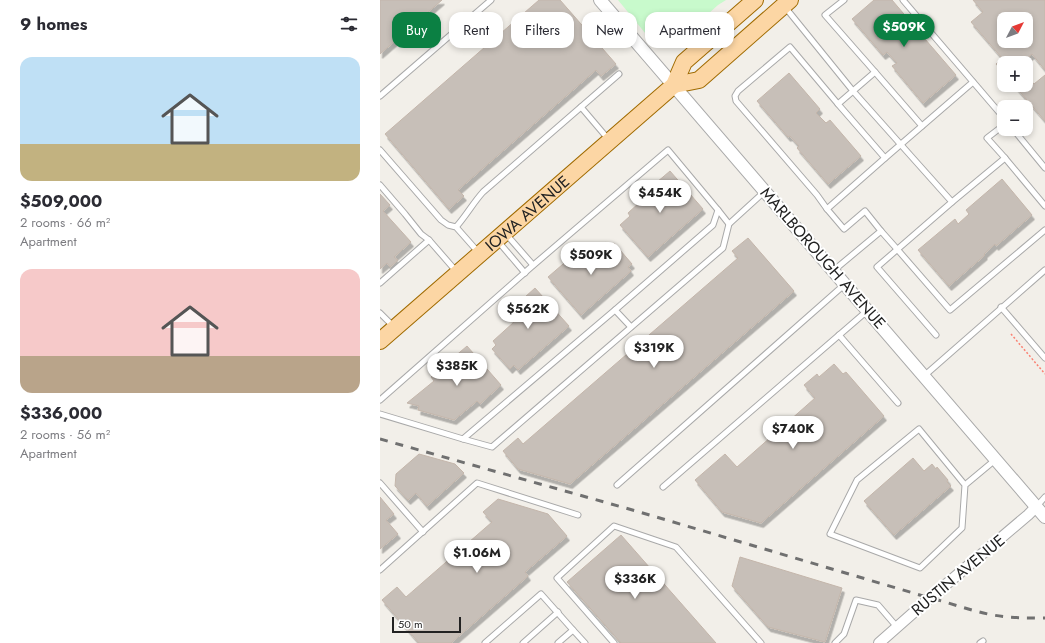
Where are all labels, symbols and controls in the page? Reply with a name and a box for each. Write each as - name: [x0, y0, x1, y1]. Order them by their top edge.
- text: 9 homes: [20, 12, 88, 36]
- chip: Buy: [392, 12, 441, 48]
- chip: Rent: [449, 12, 503, 48]
- chip: Filters: [511, 12, 574, 48]
- chip: New: [582, 12, 637, 48]
- chip: Apartment: [645, 12, 734, 48]
- north arrow: [997, 12, 1033, 48]
- map controls: [997, 12, 1033, 136]
- icon: filters: [338, 13, 360, 35]
- pin: $509K: [876, 14, 932, 48]
- text: $509K: [883, 17, 925, 36]
- button: +: [997, 56, 1033, 92]
- icon: home: [154, 83, 226, 155]
- button: −: [997, 100, 1033, 136]
- street label: IOWA AVENUE: [480, 170, 574, 256]
- pin: $454K: [632, 180, 688, 214]
- street label: MARLBOROUGH AVENUE: [755, 182, 891, 334]
- text: $454K: [638, 183, 682, 202]
- text: $509,000: [20, 189, 102, 213]
- text: 2 rooms · 66 m²: [20, 213, 110, 232]
- text: Apartment: [20, 232, 77, 251]
- pin: $509K: [563, 242, 619, 276]
- text: $509K: [570, 245, 612, 264]
- icon: home: [154, 295, 226, 367]
- pin: $562K: [500, 296, 556, 330]
- text: $562K: [507, 299, 549, 318]
- pin: $319K: [626, 335, 682, 369]
- text: $319K: [634, 338, 674, 357]
- pin: $385K: [429, 353, 485, 387]
- text: $385K: [436, 356, 478, 375]
- text: $336,000: [20, 401, 102, 425]
- pin: $740K: [765, 416, 821, 450]
- text: $740K: [772, 419, 814, 438]
- text: 2 rooms · 56 m²: [20, 425, 110, 444]
- text: Apartment: [20, 444, 77, 463]
- street label: RUSTIN AVENUE: [906, 529, 1010, 621]
- pin: $1.06M: [444, 540, 510, 574]
- text: $1.06M: [453, 543, 501, 562]
- pin: $336K: [607, 566, 663, 600]
- text: $336K: [614, 569, 656, 588]
- scale bar: [392, 615, 461, 634]
- text: 50 m: [398, 616, 423, 632]

